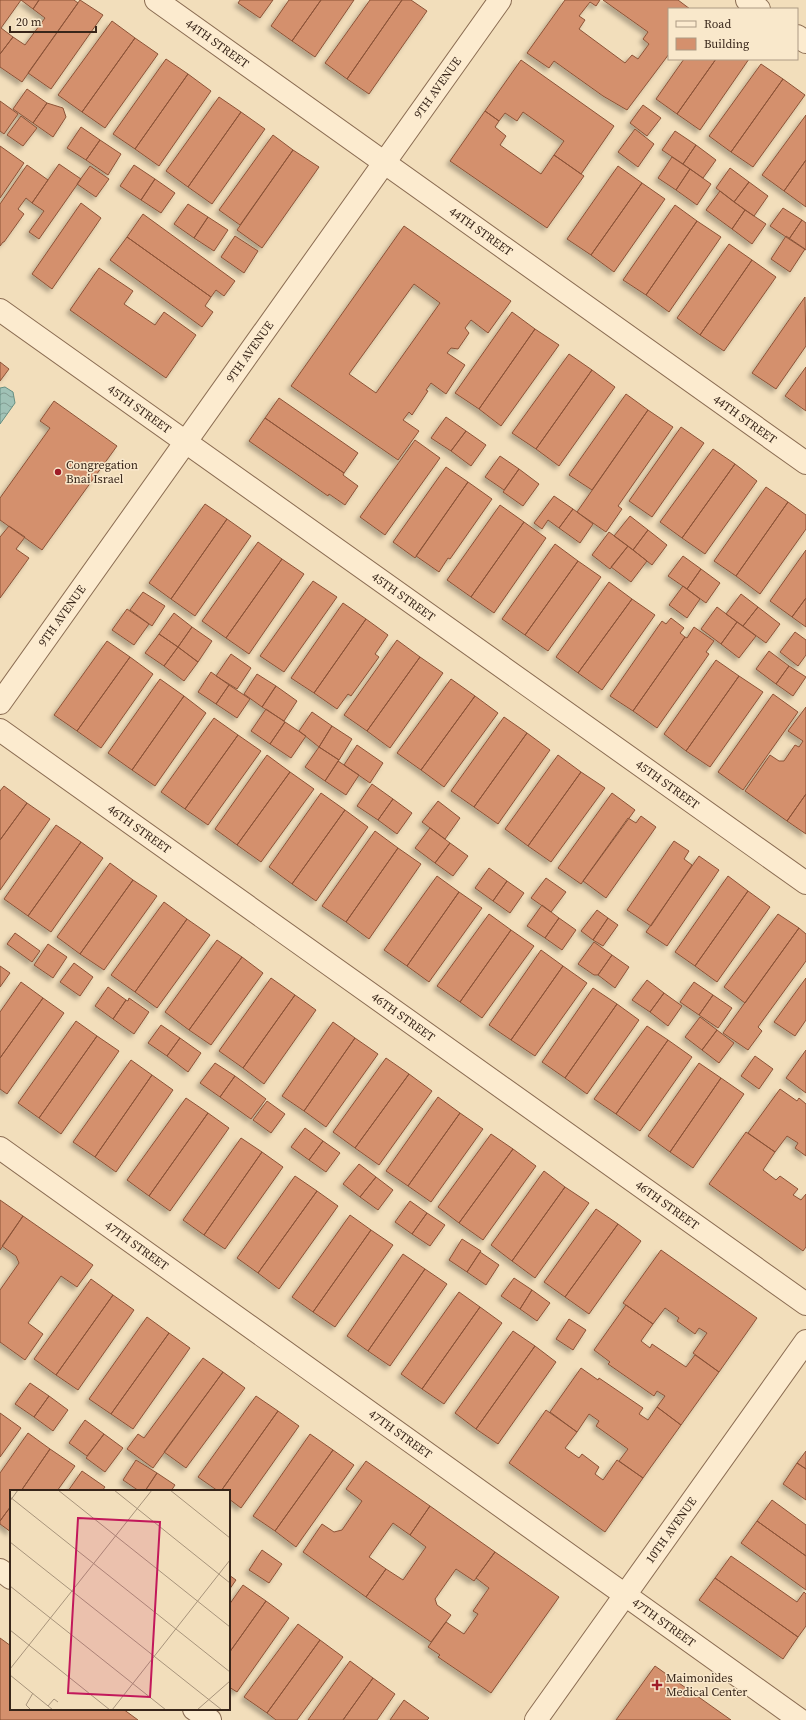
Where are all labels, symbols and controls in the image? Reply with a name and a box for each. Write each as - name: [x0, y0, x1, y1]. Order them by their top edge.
- scale bar: [10, 8, 96, 34]
- legend: [668, 8, 798, 60]
- text: 20 m: [16, 14, 42, 30]
- street label: 44TH STREET: [182, 15, 253, 72]
- text: Road: [704, 16, 731, 32]
- text: Building: [704, 36, 749, 52]
- street label: 9TH AVENUE: [410, 54, 465, 122]
- street label: 44TH STREET: [446, 203, 517, 260]
- street label: 9TH AVENUE: [222, 318, 277, 386]
- street label: 45TH STREET: [104, 381, 175, 438]
- street label: 44TH STREET: [710, 391, 780, 448]
- place label: Congregation Bnai Israel: [66, 457, 138, 487]
- marker: Congregation Bnai Israel: [53, 467, 63, 477]
- street label: 45TH STREET: [368, 569, 439, 625]
- street label: 9TH AVENUE: [35, 582, 89, 650]
- street label: 45TH STREET: [633, 756, 703, 813]
- street label: 46TH STREET: [104, 801, 175, 858]
- street label: 46TH STREET: [368, 989, 439, 1046]
- street label: 46TH STREET: [632, 1177, 703, 1234]
- street label: 47TH STREET: [102, 1218, 172, 1274]
- street label: 47TH STREET: [365, 1406, 436, 1463]
- inset map: [10, 1490, 230, 1710]
- street label: 10TH AVENUE: [642, 1494, 700, 1567]
- street label: 47TH STREET: [629, 1594, 699, 1651]
- place label: Maimonides Medical Center: [666, 1670, 747, 1700]
- marker: Maimonides Medical Center: [651, 1679, 663, 1691]

